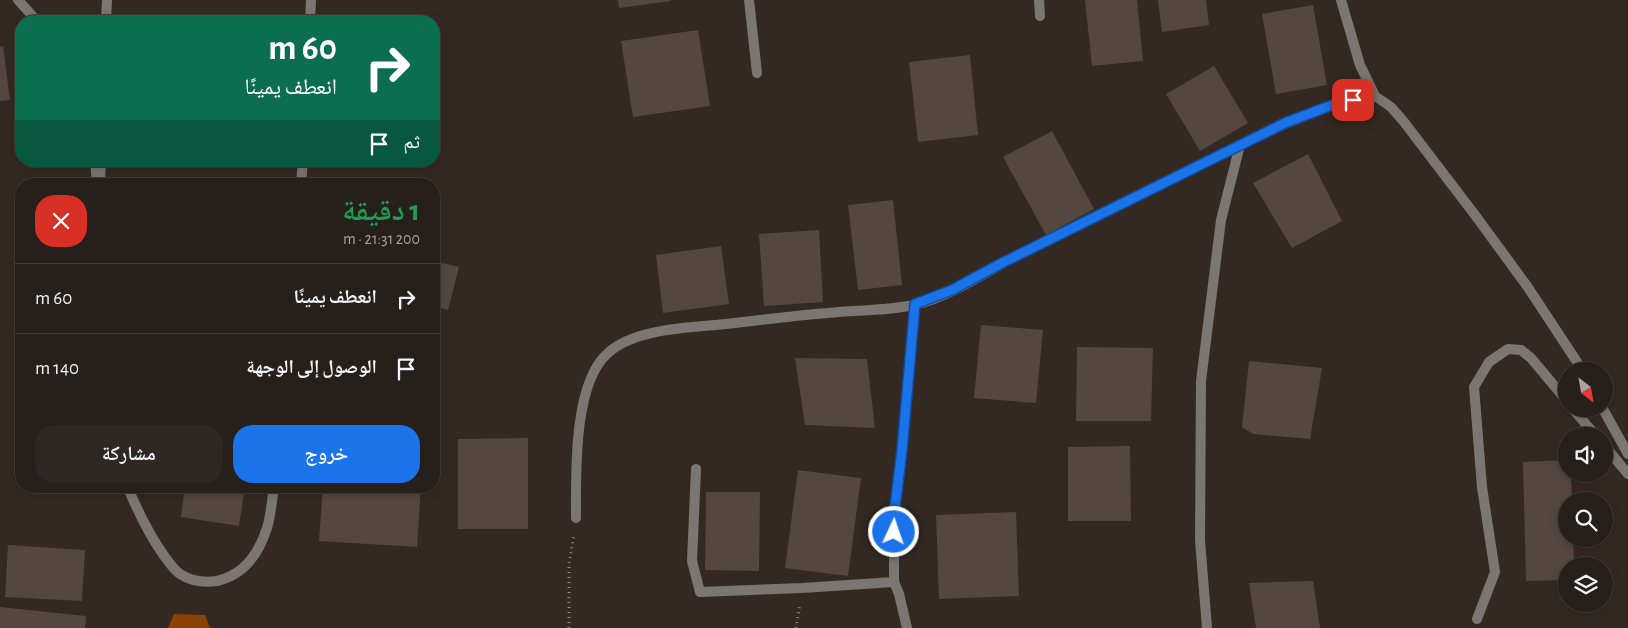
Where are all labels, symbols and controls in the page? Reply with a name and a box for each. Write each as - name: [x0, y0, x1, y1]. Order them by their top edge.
- text: 60 m: [268, 31, 337, 66]
- icon: right: [355, 35, 420, 100]
- text: انعطف يمينًا: [245, 76, 337, 98]
- pin: [1332, 79, 1374, 121]
- icon: arrive: [1339, 86, 1367, 114]
- icon: arrive: [365, 130, 393, 158]
- text: ثم: [403, 133, 420, 152]
- button: close: [35, 195, 87, 247]
- text: 1 دقيقة: [342, 196, 420, 226]
- text: 200 m · 21:31: [343, 231, 420, 247]
- icon: right: [392, 285, 420, 313]
- text: انعطف يمينًا: [294, 288, 377, 307]
- text: 60 m: [35, 289, 72, 308]
- icon: arrive: [392, 355, 420, 383]
- text: الوصول إلى الوجهة: [246, 358, 377, 377]
- text: 140 m: [35, 359, 79, 378]
- north arrow: [1558, 362, 1612, 418]
- map controls: [1558, 362, 1613, 612]
- button: مشاركة: [35, 425, 223, 483]
- button: خروج: [233, 425, 420, 483]
- button: sound: [1558, 427, 1613, 482]
- button: search: [1558, 492, 1613, 547]
- position arrow: [867, 505, 919, 557]
- button: layers: [1558, 557, 1613, 612]

